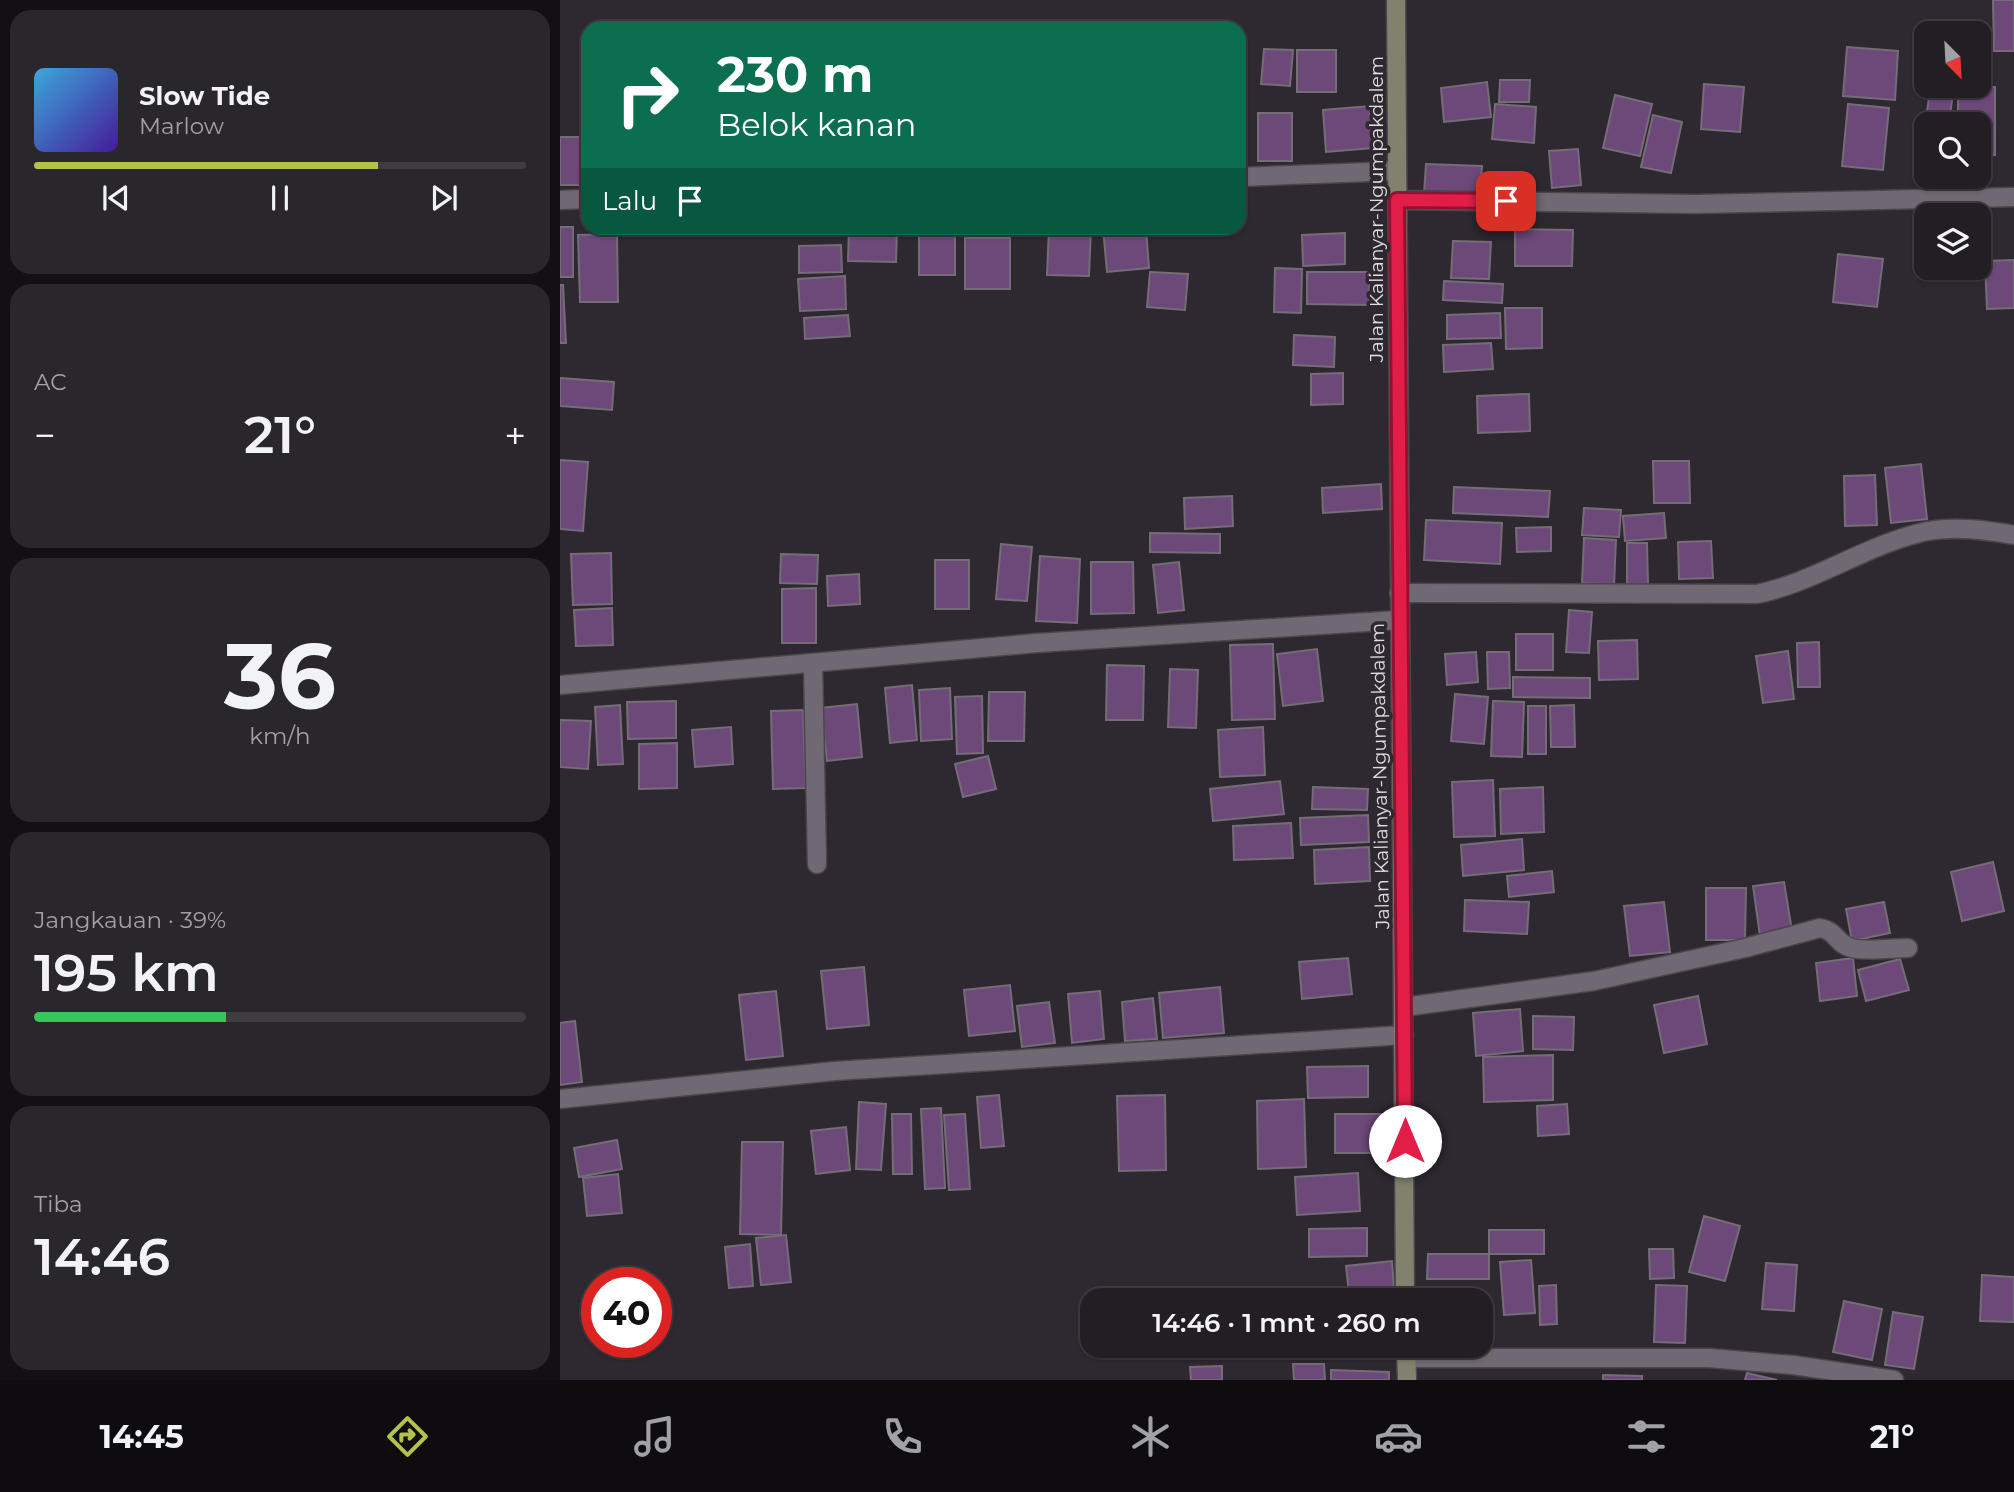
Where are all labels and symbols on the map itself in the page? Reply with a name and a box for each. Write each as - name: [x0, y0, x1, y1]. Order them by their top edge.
- north arrow: [1914, 21, 1992, 98]
- street label: Jalan Kalianyar-Ngumpakdalem: [1365, 56, 1388, 363]
- pin: [1476, 171, 1536, 231]
- street label: Jalan Kalianyar-Ngumpakdalem: [1366, 623, 1394, 930]
- position arrow: [1368, 1104, 1442, 1178]
- speed limit sign: 40: [581, 1267, 672, 1358]

